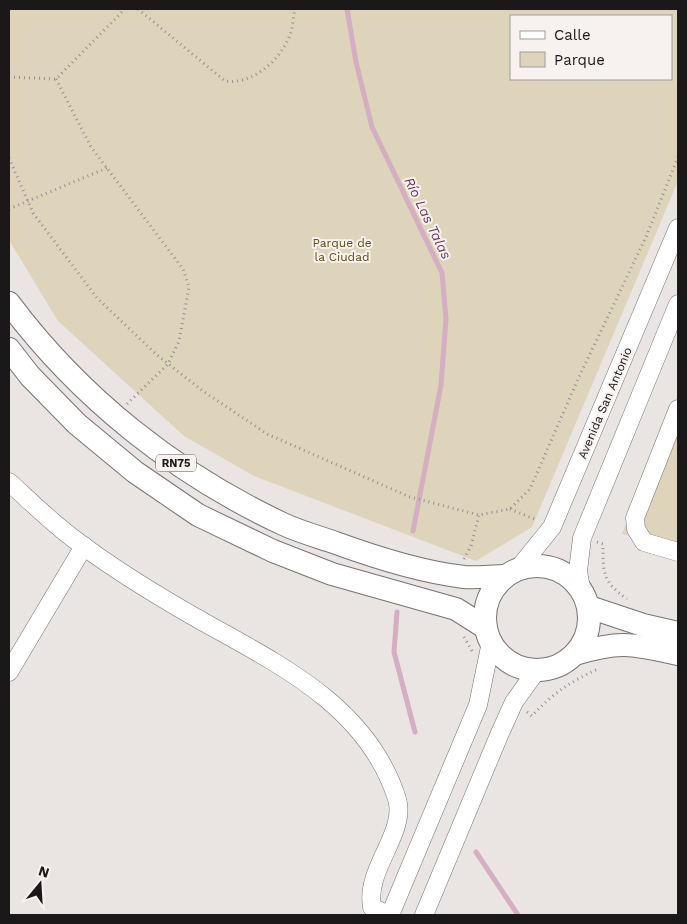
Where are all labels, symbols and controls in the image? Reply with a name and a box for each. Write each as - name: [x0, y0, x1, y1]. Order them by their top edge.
- legend: [510, 15, 672, 80]
- text: Calle: [554, 26, 591, 44]
- text: Parque: [554, 51, 605, 69]
- water label: Río Las Talas: [401, 174, 455, 262]
- park label: Parque de la Ciudad: [312, 236, 372, 264]
- street label: Avenida San Antonio: [575, 345, 635, 461]
- road number: RN75: [156, 454, 196, 472]
- north arrow: [15, 859, 65, 909]
- text: N: [37, 862, 51, 881]

